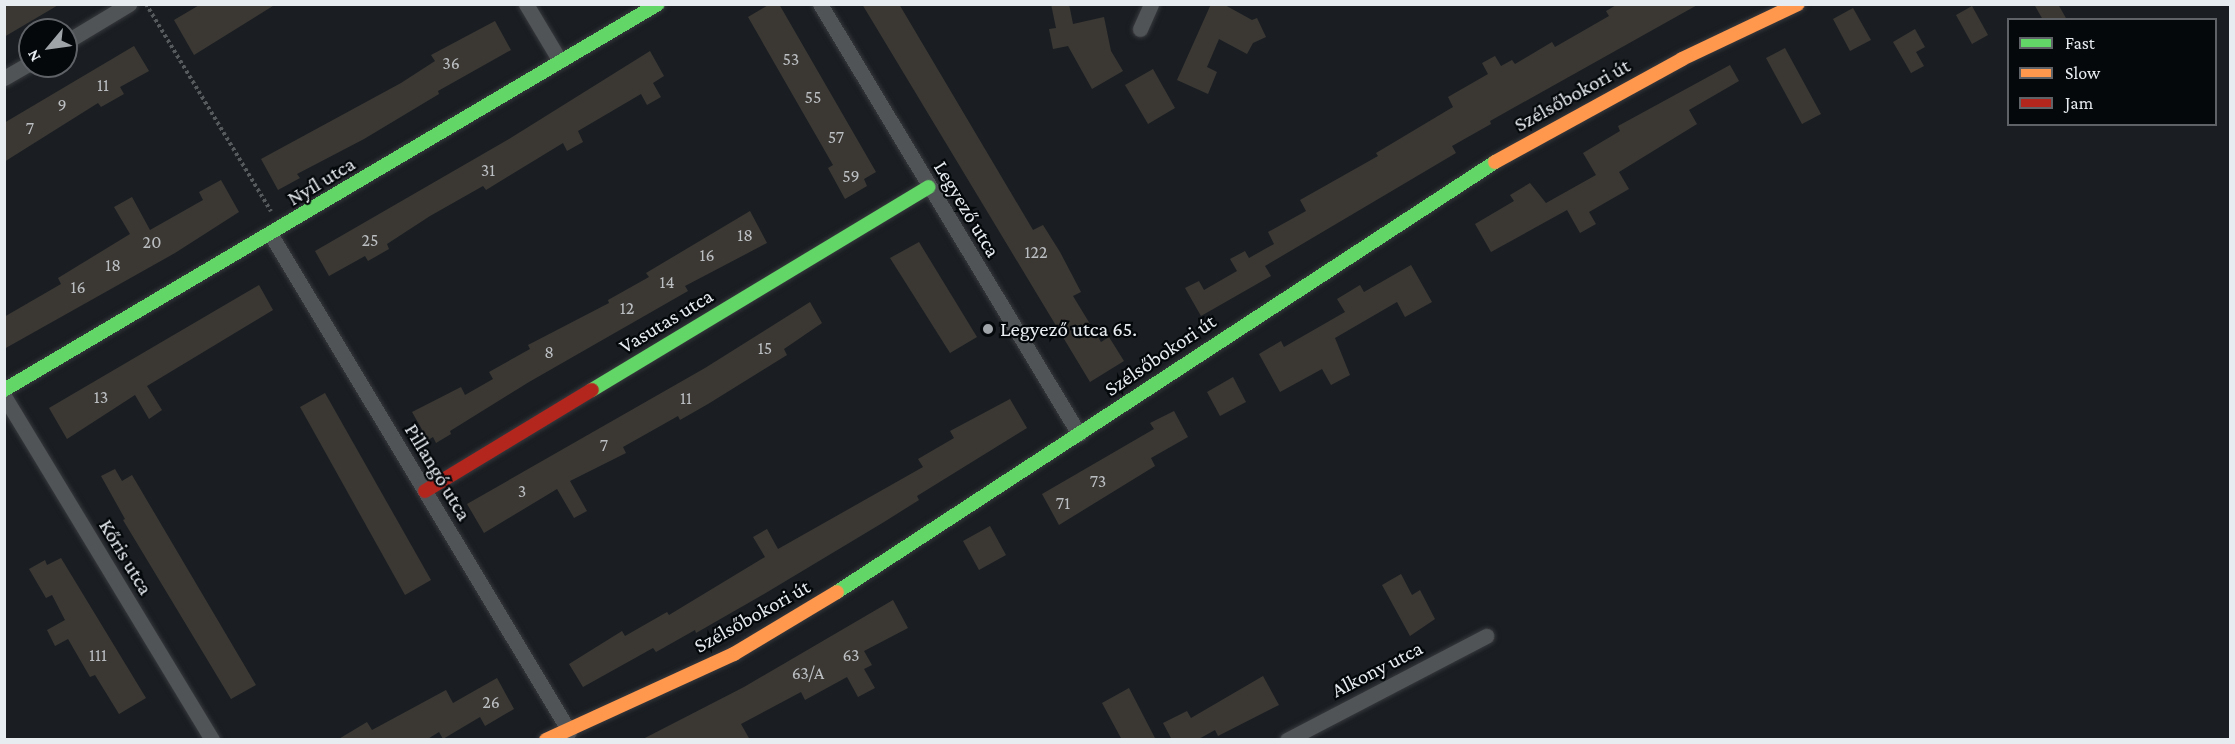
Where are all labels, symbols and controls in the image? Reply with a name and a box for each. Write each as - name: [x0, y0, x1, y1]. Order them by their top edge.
- north arrow: [18, 18, 78, 78]
- legend: [2007, 18, 2217, 126]
- text: Fast: [2065, 33, 2095, 53]
- text: N: [23, 47, 44, 65]
- house number: 53: [783, 48, 799, 70]
- house number: 36: [442, 52, 460, 74]
- street label: Szélsőbokori út: [1510, 53, 1634, 137]
- text: Slow: [2065, 63, 2100, 83]
- house number: 11: [97, 74, 109, 96]
- house number: 55: [805, 86, 821, 108]
- text: Jam: [2065, 93, 2093, 113]
- house number: 9: [57, 94, 67, 116]
- house number: 7: [26, 117, 34, 139]
- house number: 57: [828, 126, 844, 148]
- street label: Nyíl utca: [283, 151, 359, 211]
- street label: Legyező utca: [928, 156, 1006, 262]
- house number: 31: [481, 159, 495, 181]
- house number: 59: [842, 165, 860, 187]
- house number: 18: [737, 224, 753, 246]
- house number: 25: [361, 229, 379, 251]
- house number: 20: [143, 231, 161, 253]
- house number: 122: [1024, 241, 1048, 263]
- house number: 16: [699, 244, 715, 266]
- house number: 18: [105, 254, 121, 276]
- house number: 14: [659, 271, 675, 293]
- house number: 16: [70, 276, 86, 298]
- street label: Vasutas utca: [614, 283, 718, 359]
- house number: 12: [620, 297, 634, 319]
- street label: Szélsőbokori út: [1100, 309, 1220, 401]
- place label: Legyező utca 65.: [1000, 316, 1137, 342]
- marker: Legyező utca 65.: [981, 322, 995, 336]
- house number: 15: [758, 337, 772, 359]
- house number: 8: [544, 341, 554, 363]
- house number: 13: [94, 386, 108, 408]
- house number: 11: [680, 387, 692, 409]
- street label: Pillangó utca: [399, 419, 477, 525]
- house number: 7: [600, 434, 608, 456]
- house number: 73: [1090, 470, 1106, 492]
- house number: 3: [518, 480, 526, 502]
- house number: 71: [1056, 492, 1070, 514]
- street label: Kőris utca: [94, 515, 158, 599]
- street label: Szélsőbokori út: [690, 574, 814, 658]
- street label: Alkony utca: [1327, 635, 1427, 703]
- house number: 111: [89, 644, 107, 666]
- house number: 63: [842, 644, 860, 666]
- house number: 63/A: [792, 662, 824, 684]
- house number: 26: [482, 691, 500, 713]

